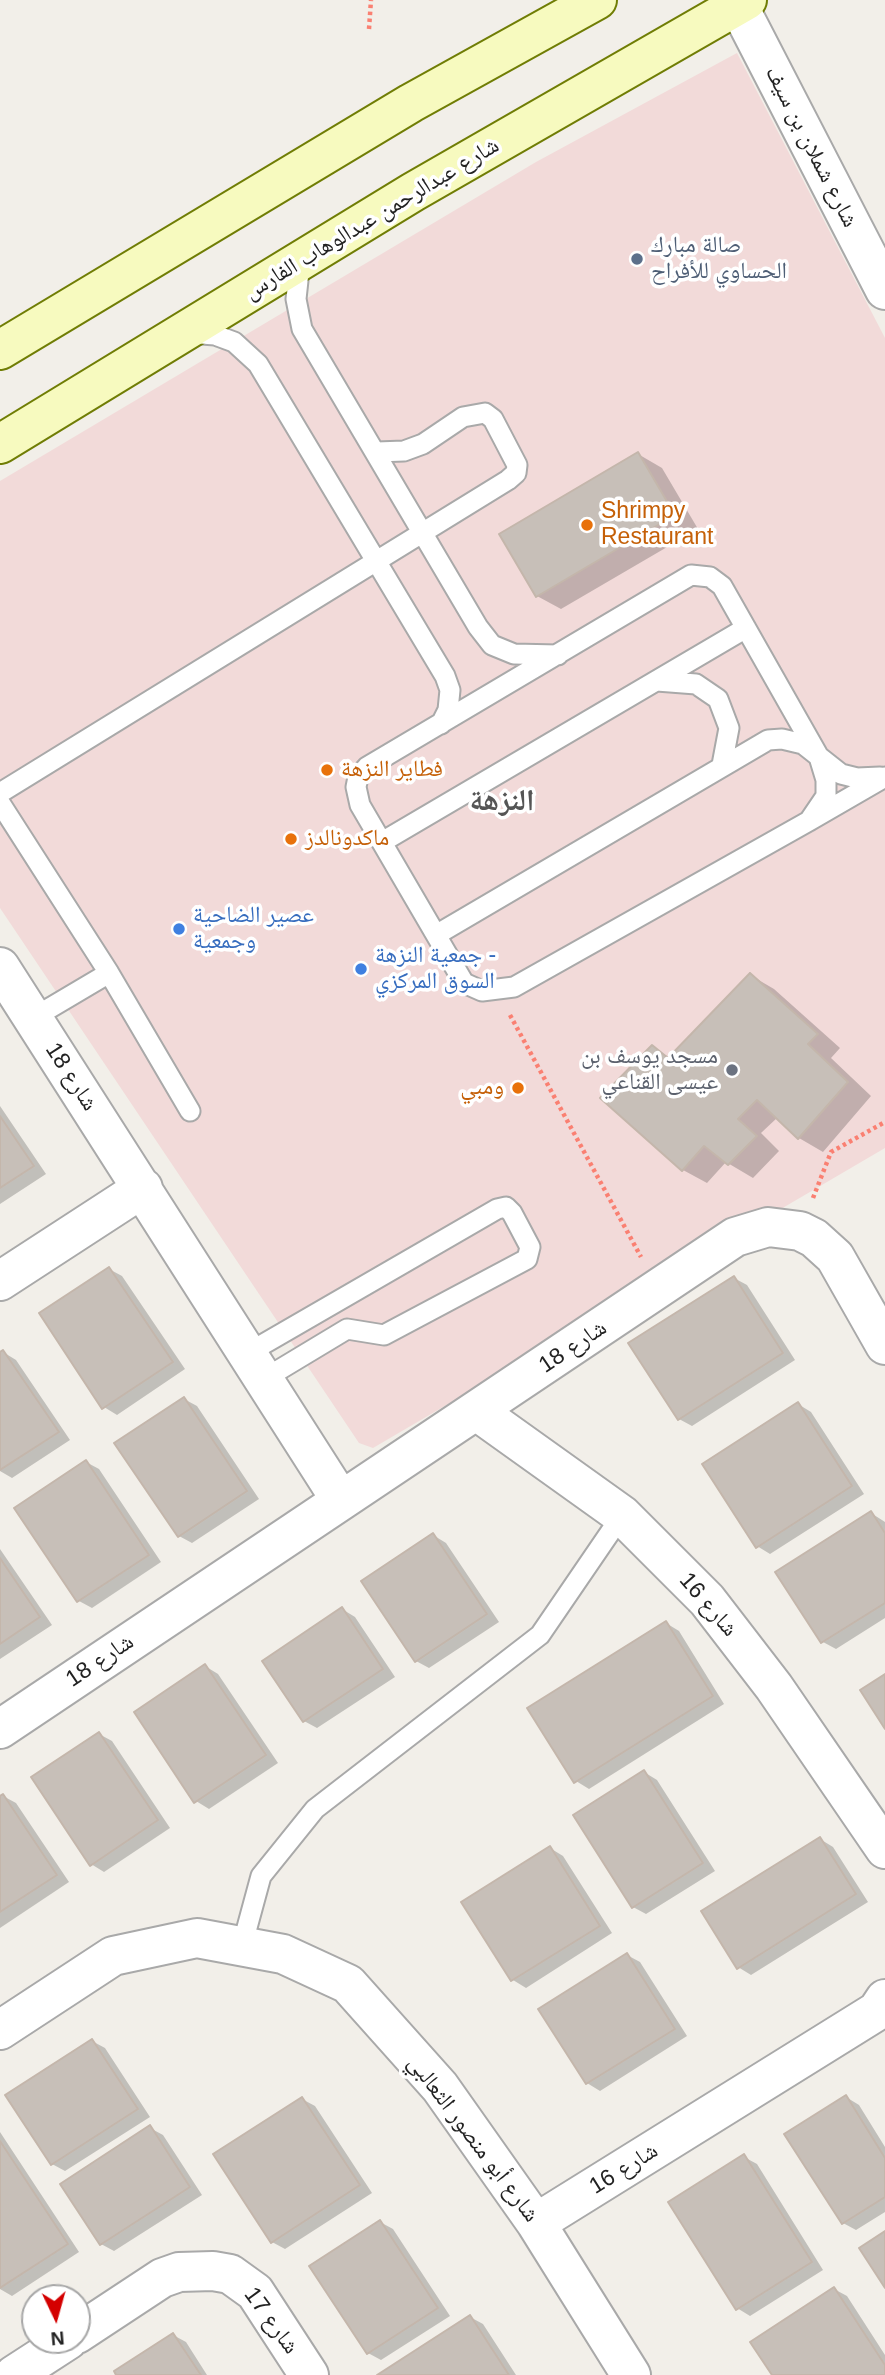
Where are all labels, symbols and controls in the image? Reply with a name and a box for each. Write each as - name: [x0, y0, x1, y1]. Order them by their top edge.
- street label: شارع شملان بن سيف: [759, 62, 863, 232]
- street label: شارع عبدالرحمن عبدالوهاب الفارس: [240, 132, 504, 306]
- place label: صالة مبارك الحساوي للأفراح: [651, 232, 787, 286]
- marker: صالة مبارك الحساوي للأفراح: [629, 251, 645, 267]
- place label: Shrimpy Restaurant: [601, 498, 714, 552]
- marker: Shrimpy Restaurant: [579, 517, 595, 533]
- place label: فطاير النزهة: [341, 756, 443, 784]
- marker: فطاير النزهة: [319, 762, 335, 778]
- district label: النزهة: [469, 784, 535, 820]
- place label: ماكدونالدز: [305, 825, 389, 853]
- marker: ماكدونالدز: [283, 831, 299, 847]
- place label: عصير الضاحية وجمعية: [193, 902, 314, 956]
- marker: عصير الضاحية وجمعية: [171, 921, 187, 937]
- place label: جمعية النزهة - السوق المركزي: [375, 942, 496, 996]
- marker: جمعية النزهة - السوق المركزي: [353, 961, 369, 977]
- street label: شارع 18: [39, 1038, 103, 1116]
- place label: مسجد يوسف بن عيسى القناعي: [581, 1043, 718, 1097]
- marker: مسجد يوسف بن عيسى القناعي: [724, 1062, 740, 1078]
- place label: ومبي: [460, 1074, 504, 1102]
- marker: ومبي: [510, 1080, 526, 1096]
- street label: شارع 18: [534, 1314, 612, 1380]
- street label: شارع 16: [673, 1567, 743, 1643]
- street label: شارع 18: [61, 1628, 139, 1694]
- street label: شارع أبو منصور الثعالبي: [401, 2050, 545, 2228]
- street label: شارع 16: [585, 2137, 663, 2201]
- street label: شارع 17: [238, 2282, 304, 2360]
- north arrow: [21, 2284, 91, 2354]
- text: N: [50, 2327, 65, 2349]

